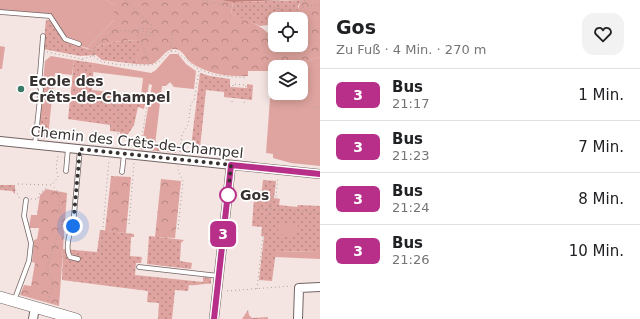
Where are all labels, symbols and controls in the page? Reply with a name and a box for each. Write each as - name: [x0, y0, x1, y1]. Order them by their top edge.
- map controls: [268, 12, 308, 100]
- button: locate: [268, 12, 308, 52]
- button: heart: [582, 13, 624, 55]
- text: Gos: [336, 16, 376, 38]
- text: Zu Fuß · 4 Min. · 270 m: [336, 42, 486, 57]
- button: layers: [268, 60, 308, 100]
- place label: Ecole des Crêts-de-Champel: [29, 73, 170, 105]
- text: Bus: [392, 78, 423, 96]
- marker: Ecole des Crêts-de-Champel: [16, 84, 26, 94]
- text: 1 Min.: [578, 86, 624, 104]
- text: 3: [353, 87, 363, 103]
- text: 21:17: [392, 96, 429, 111]
- street label: Chemin des Crêts-de-Champel: [30, 123, 244, 161]
- text: Bus: [392, 130, 423, 148]
- text: 7 Min.: [578, 138, 624, 156]
- text: 3: [353, 139, 363, 155]
- text: 21:23: [392, 148, 429, 163]
- text: Bus: [392, 182, 423, 200]
- marker: Gos: [219, 186, 237, 204]
- place label: Gos: [240, 187, 269, 203]
- text: 8 Min.: [578, 190, 624, 208]
- text: 3: [353, 191, 363, 207]
- text: 21:24: [392, 200, 429, 215]
- your location: [63, 216, 83, 236]
- line badge: 3: [210, 221, 236, 247]
- text: 3: [218, 226, 228, 242]
- text: Bus: [392, 234, 423, 252]
- text: 10 Min.: [569, 242, 624, 260]
- text: 3: [353, 243, 363, 259]
- text: 21:26: [392, 252, 429, 267]

